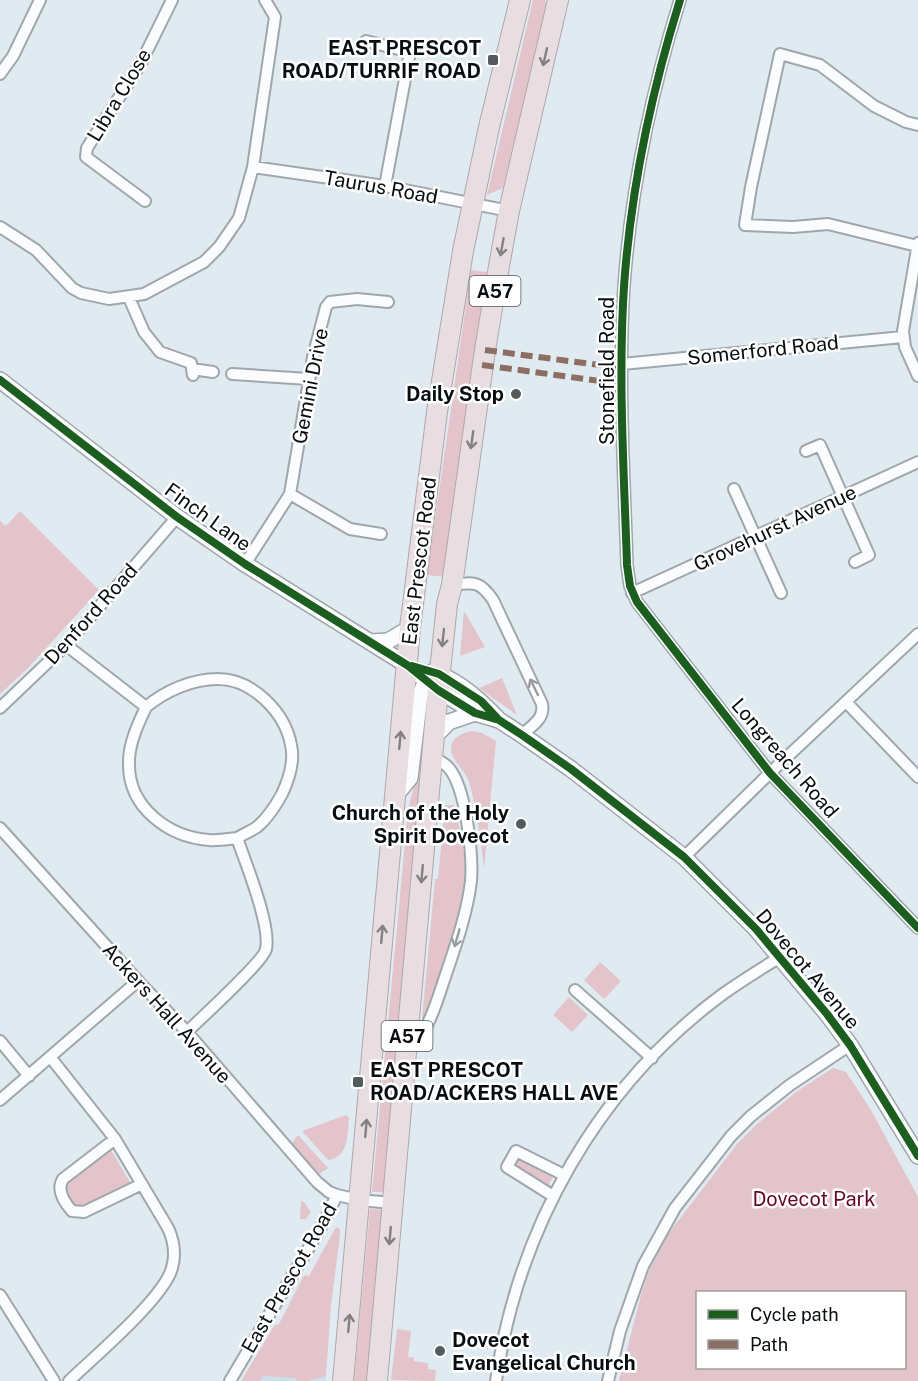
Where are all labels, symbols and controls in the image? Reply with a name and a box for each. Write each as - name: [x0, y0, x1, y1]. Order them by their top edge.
- place label: EAST PRESCOT ROAD/TURRIF ROAD: [282, 36, 481, 83]
- street label: Libra Close: [82, 44, 156, 146]
- one-way arrow: [539, 47, 550, 66]
- marker: EAST PRESCOT ROAD/TURRIF ROAD: [486, 53, 500, 67]
- street label: Taurus Road: [322, 165, 440, 209]
- one-way arrow: [496, 237, 507, 257]
- road number: A57: [470, 276, 520, 306]
- street label: Stonefield Road: [595, 297, 619, 445]
- street label: Gemini Drive: [287, 326, 333, 446]
- street label: Somerford Road: [686, 330, 840, 370]
- place label: Daily Stop: [406, 382, 504, 406]
- marker: Daily Stop: [509, 387, 523, 401]
- one-way arrow: [466, 429, 477, 449]
- street label: East Prescot Road: [397, 476, 441, 646]
- street label: Finch Lane: [160, 478, 256, 556]
- street label: Grovehurst Avenue: [690, 480, 860, 576]
- street label: Denford Road: [39, 559, 143, 669]
- one-way arrow: [437, 627, 448, 647]
- one-way arrow: [528, 678, 540, 696]
- street label: Longreach Road: [726, 693, 844, 823]
- one-way arrow: [395, 731, 406, 750]
- place label: Church of the Holy Spirit Dovecot: [332, 801, 509, 848]
- marker: Church of the Holy Spirit Dovecot: [514, 817, 528, 831]
- one-way arrow: [416, 864, 427, 884]
- street label: Dovecot Avenue: [751, 904, 865, 1034]
- one-way arrow: [377, 925, 388, 945]
- one-way arrow: [451, 928, 462, 947]
- street label: Ackers Hall Avenue: [97, 938, 237, 1088]
- road number: A57: [382, 1021, 432, 1051]
- place label: EAST PRESCOT ROAD/ACKERS HALL AVE: [370, 1058, 619, 1105]
- marker: EAST PRESCOT ROAD/ACKERS HALL AVE: [351, 1075, 365, 1089]
- one-way arrow: [361, 1119, 372, 1139]
- park label: Dovecot Park: [752, 1187, 876, 1211]
- street label: East Prescot Road: [236, 1199, 342, 1357]
- one-way arrow: [384, 1225, 395, 1245]
- legend: [696, 1291, 906, 1369]
- text: Cycle path: [750, 1304, 839, 1325]
- one-way arrow: [343, 1313, 354, 1333]
- place label: Dovecot Evangelical Church: [452, 1328, 636, 1375]
- text: Path: [750, 1334, 788, 1355]
- marker: Dovecot Evangelical Church: [433, 1344, 447, 1358]

